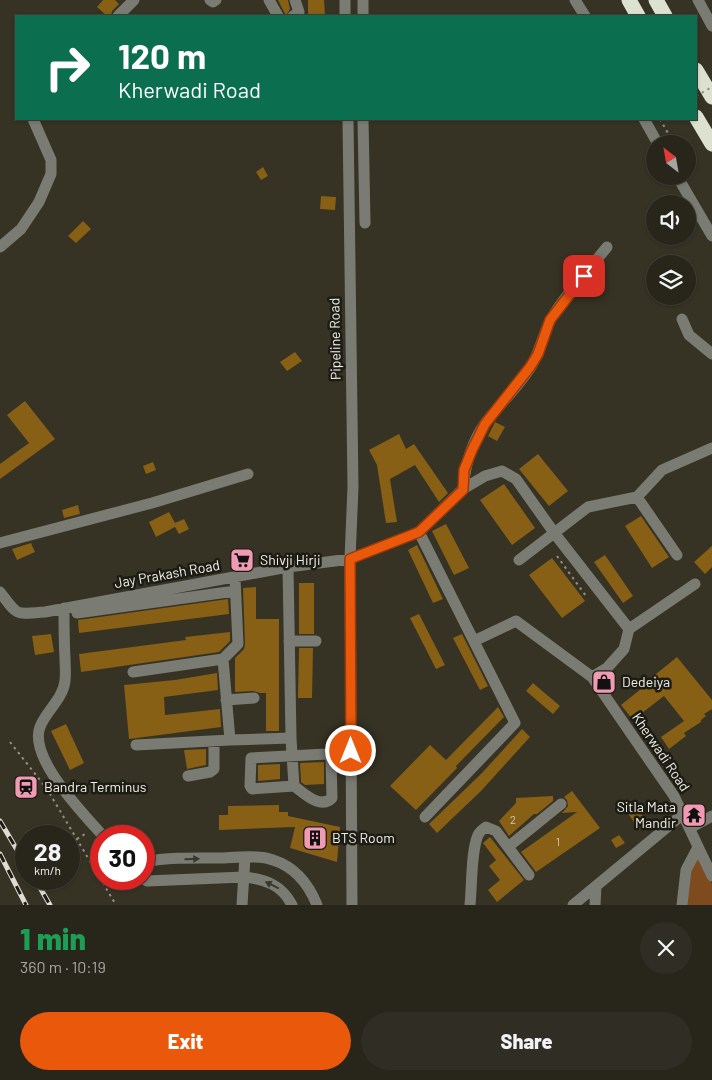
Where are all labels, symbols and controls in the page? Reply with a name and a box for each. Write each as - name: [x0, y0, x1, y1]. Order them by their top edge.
- text: 120 m: [118, 34, 206, 76]
- icon: right: [35, 35, 100, 100]
- text: Kherwadi Road: [118, 76, 261, 102]
- north arrow: [646, 135, 696, 185]
- map controls: [646, 135, 696, 305]
- button: sound: [646, 195, 696, 245]
- pin: [563, 255, 605, 297]
- button: layers: [646, 255, 696, 305]
- icon: arrive: [570, 262, 598, 290]
- street label: Pipeline Road: [325, 298, 344, 380]
- supermarket icon: Shivji Hirji: [229, 547, 255, 573]
- place label: Shivji Hirji: [260, 551, 321, 568]
- street label: Jay Prakash Road: [113, 556, 221, 591]
- shop icon: Dedeiya: [591, 669, 617, 695]
- place label: Dedeiya: [622, 673, 670, 690]
- street label: Kherwadi Road: [629, 709, 694, 794]
- position arrow: [324, 724, 376, 776]
- station icon: Bandra Terminus: [13, 774, 39, 800]
- place label: Bandra Terminus: [44, 778, 147, 795]
- place label: Sitla Mata Mandir: [617, 798, 676, 831]
- temple icon: Sitla Mata Mandir: [681, 802, 707, 828]
- house number: 2: [510, 813, 516, 826]
- speed limit sign: 30: [90, 825, 155, 890]
- building icon: BTS Room: [302, 825, 328, 851]
- place label: BTS Room: [332, 829, 395, 846]
- house number: 1: [556, 835, 560, 848]
- text: 28: [34, 836, 61, 866]
- one-way arrow: [184, 854, 200, 862]
- text: km/h: [34, 863, 61, 877]
- one-way arrow: [265, 880, 279, 888]
- text: 1 min: [20, 920, 86, 956]
- button: close: [640, 922, 692, 974]
- text: 360 m · 10:19: [20, 957, 106, 976]
- button: Exit: [20, 1012, 351, 1070]
- button: Share: [361, 1012, 692, 1070]

